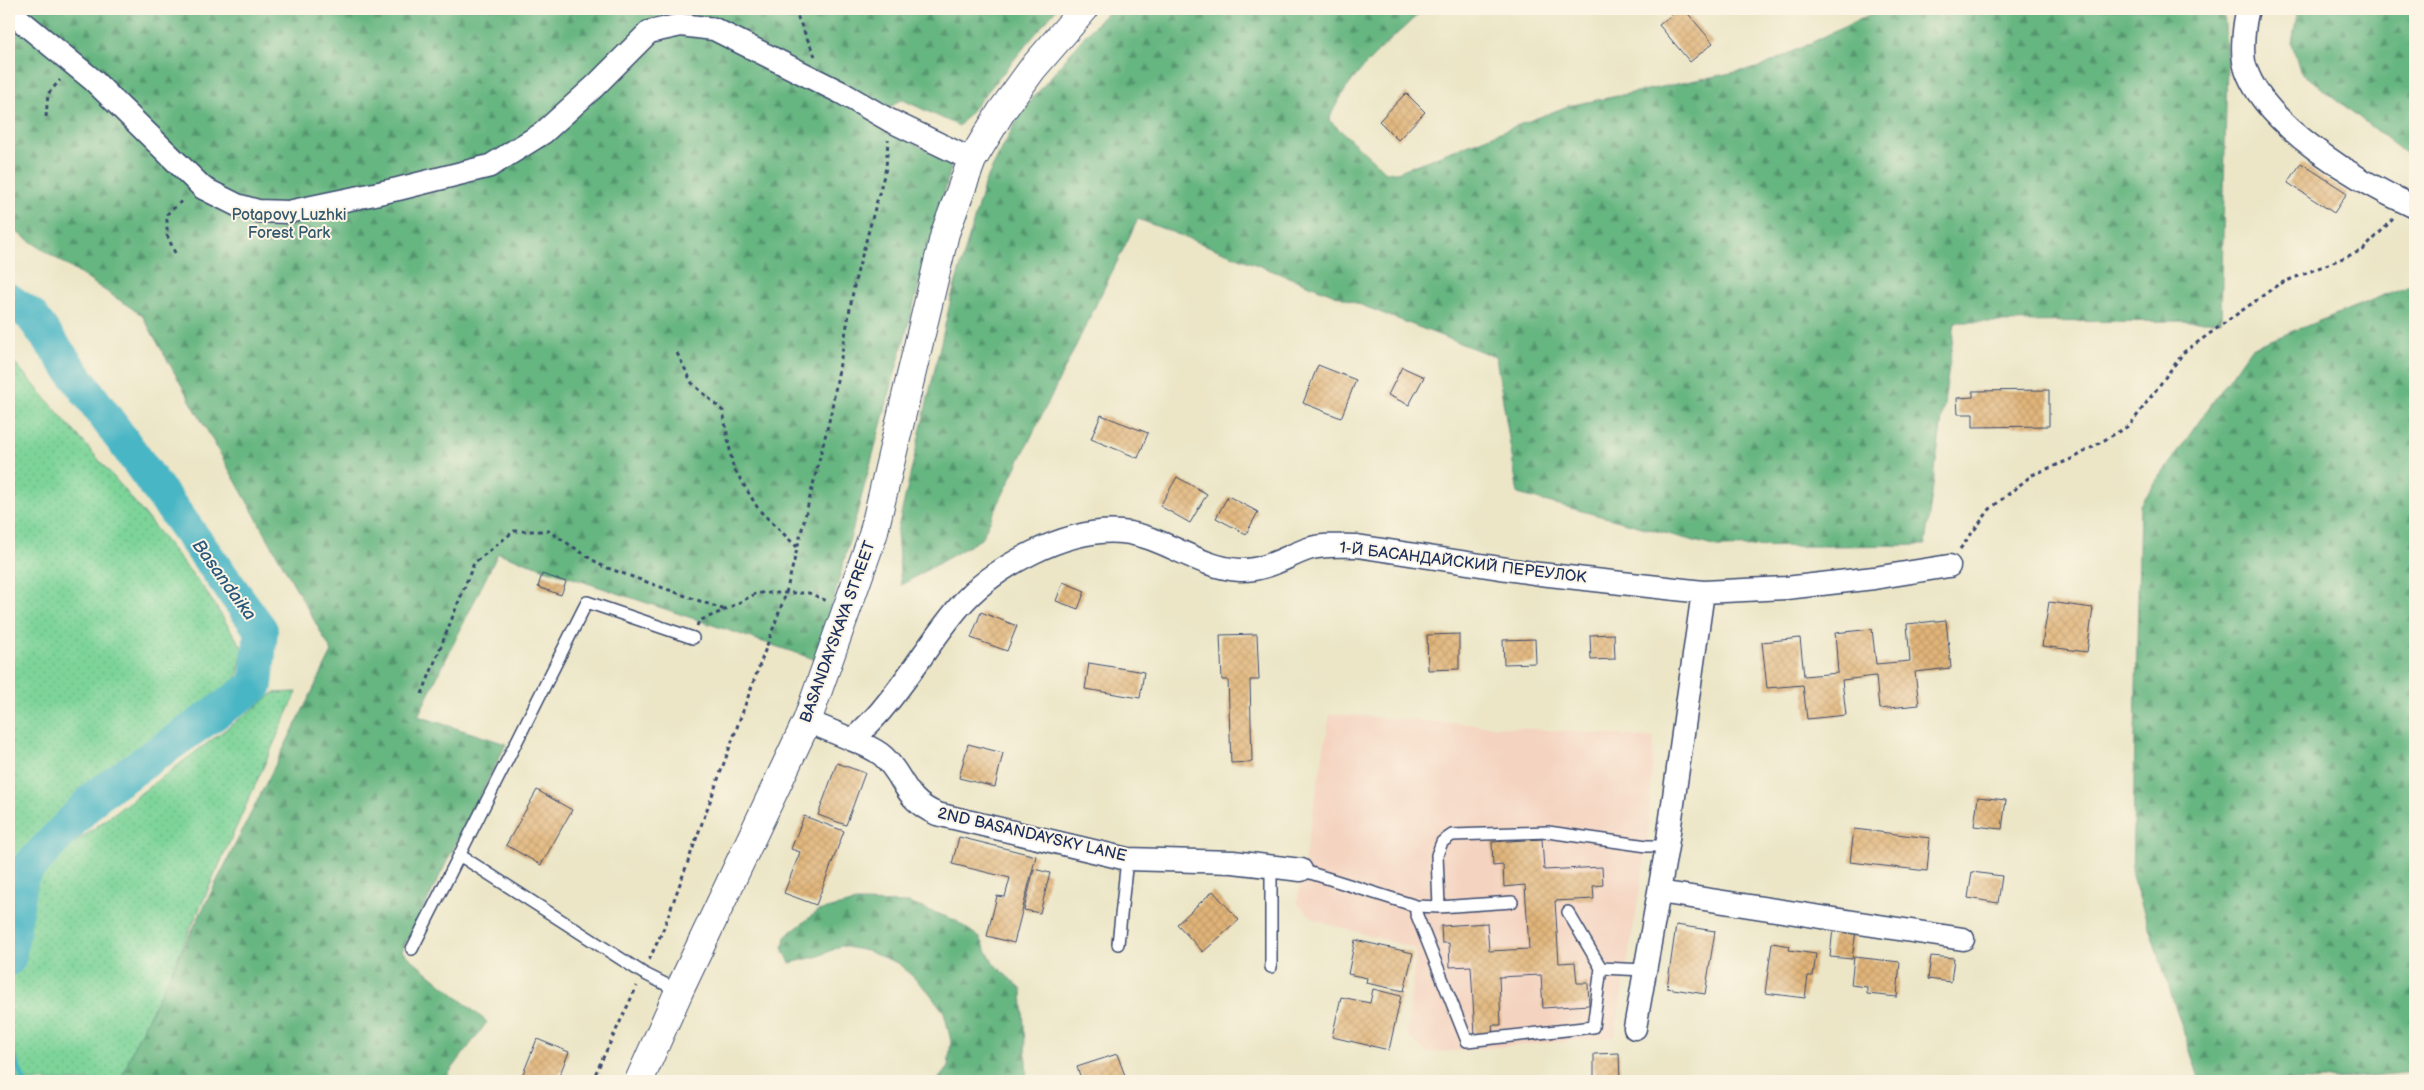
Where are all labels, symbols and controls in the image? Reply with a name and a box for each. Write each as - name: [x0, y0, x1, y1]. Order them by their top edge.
- park label: Potapovy Luzhki Forest Park: [232, 206, 346, 243]
- water label: Basandaika: [188, 535, 260, 625]
- street label: BASANDAYSKAYA STREET: [796, 538, 880, 725]
- street label: 1-Й БАСАНДАЙСКИЙ ПЕРЕУЛОК: [1338, 538, 1588, 588]
- street label: 2ND BASANDAYSKY LANE: [936, 804, 1128, 866]

